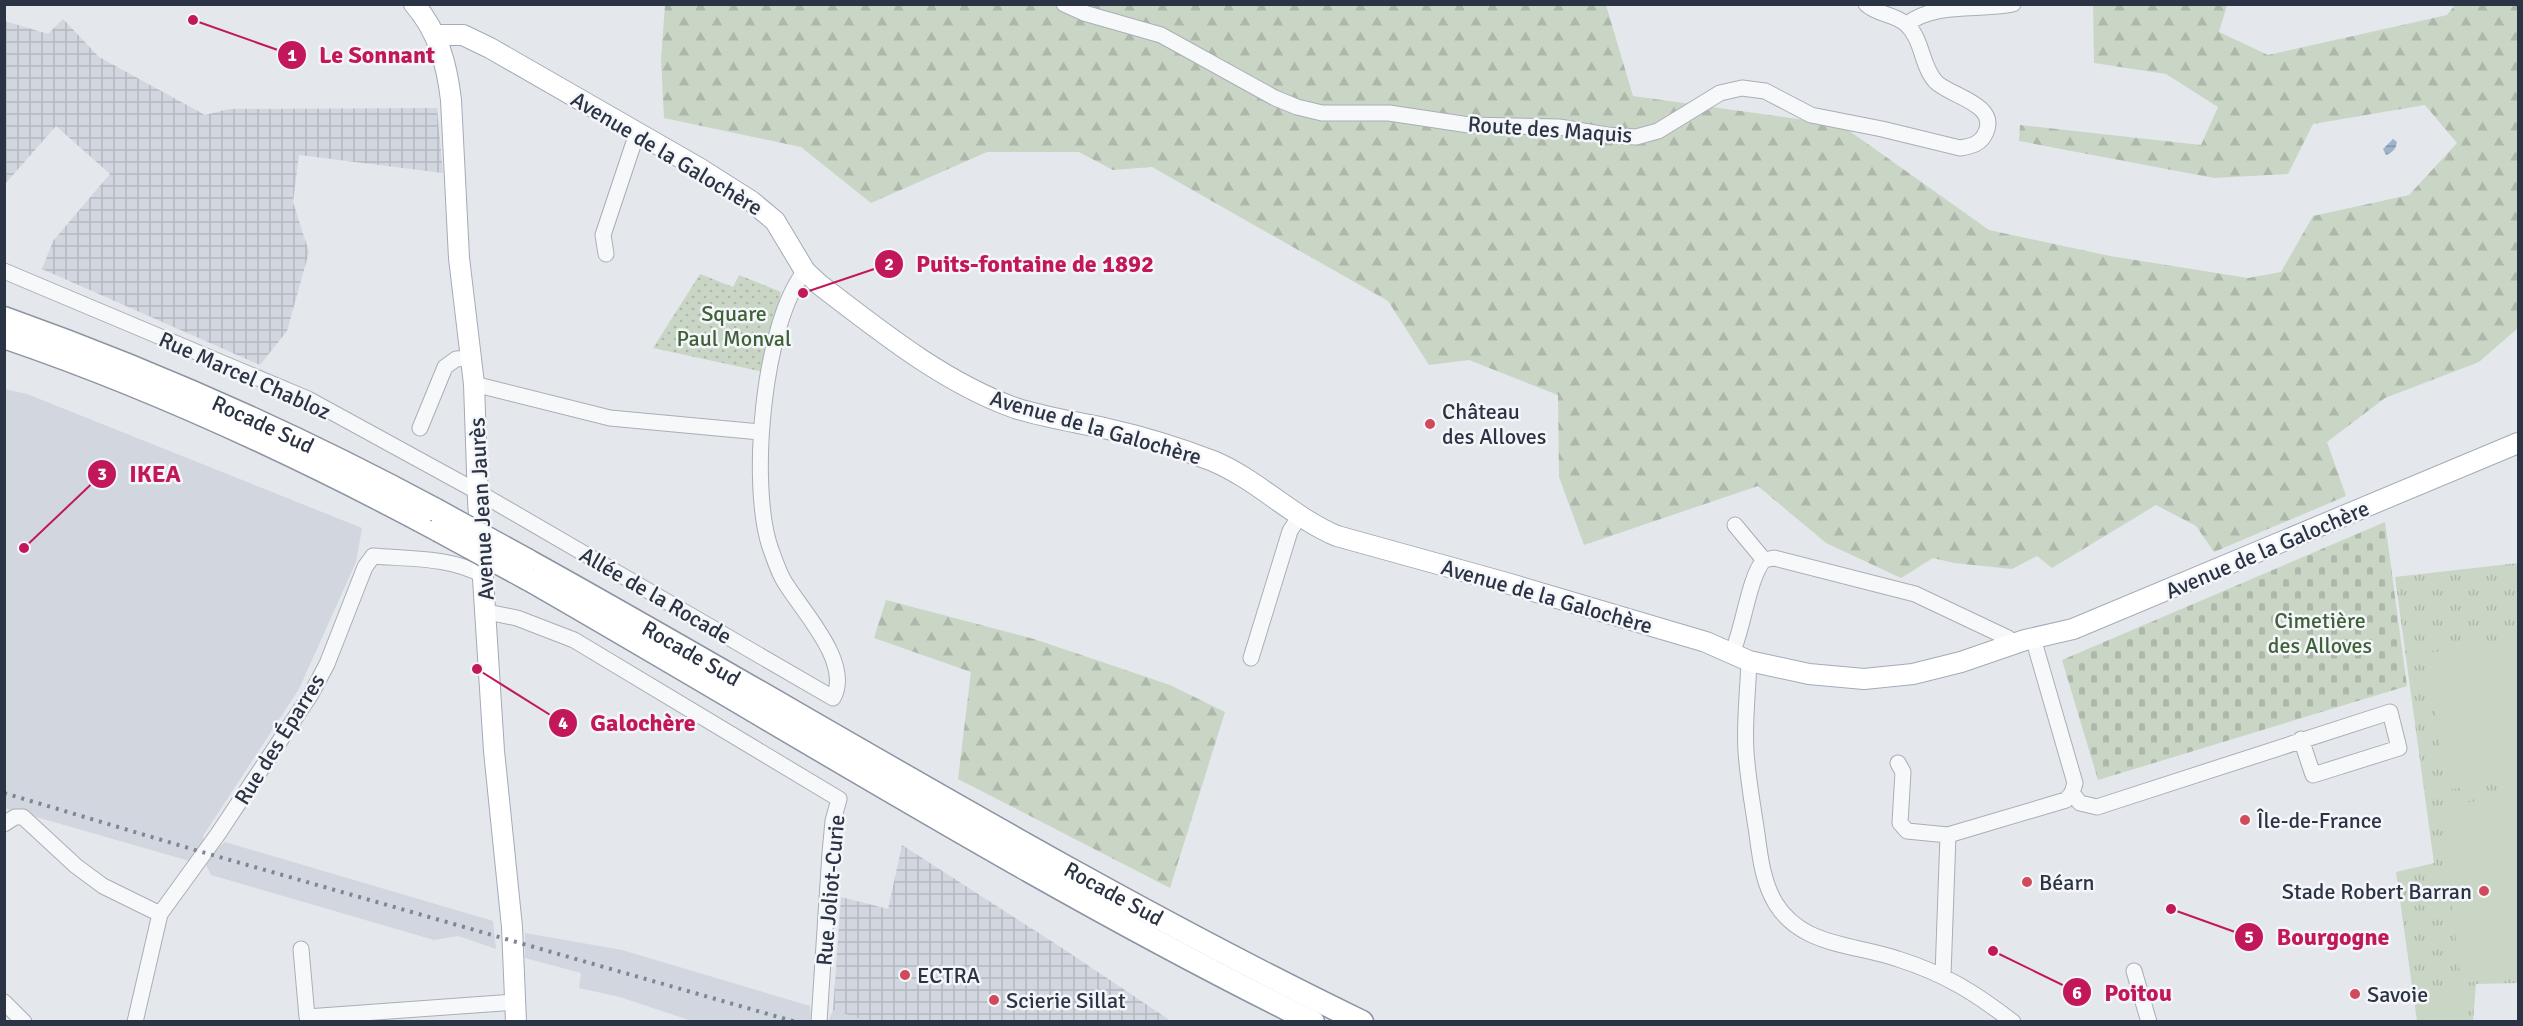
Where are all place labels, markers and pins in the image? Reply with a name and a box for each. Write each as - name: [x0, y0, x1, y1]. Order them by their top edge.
- callout: Le Sonnant: [277, 34, 447, 76]
- callout: Puits-fontaine de 1892: [874, 243, 1165, 285]
- place label: Château des Alloves: [1442, 398, 1546, 450]
- marker: Château des Alloves: [1423, 417, 1437, 431]
- callout: IKEA: [87, 453, 192, 495]
- callout: Galochère: [548, 702, 707, 744]
- place label: Île-de-France: [2256, 807, 2382, 834]
- marker: Île-de-France: [2238, 813, 2252, 827]
- place label: Béarn: [2039, 869, 2095, 896]
- marker: Béarn: [2020, 875, 2034, 889]
- place label: Stade Robert Barran: [2282, 878, 2472, 905]
- marker: Stade Robert Barran: [2477, 884, 2491, 898]
- callout: Bourgogne: [2234, 916, 2401, 958]
- place label: ECTRA: [917, 962, 981, 989]
- marker: ECTRA: [898, 968, 912, 982]
- callout: Poitou: [2062, 971, 2184, 1013]
- place label: Savoie: [2367, 981, 2428, 1008]
- place label: Scierie Sillat: [1006, 987, 1126, 1014]
- marker: Savoie: [2348, 987, 2362, 1001]
- marker: Scierie Sillat: [987, 993, 1001, 1007]

